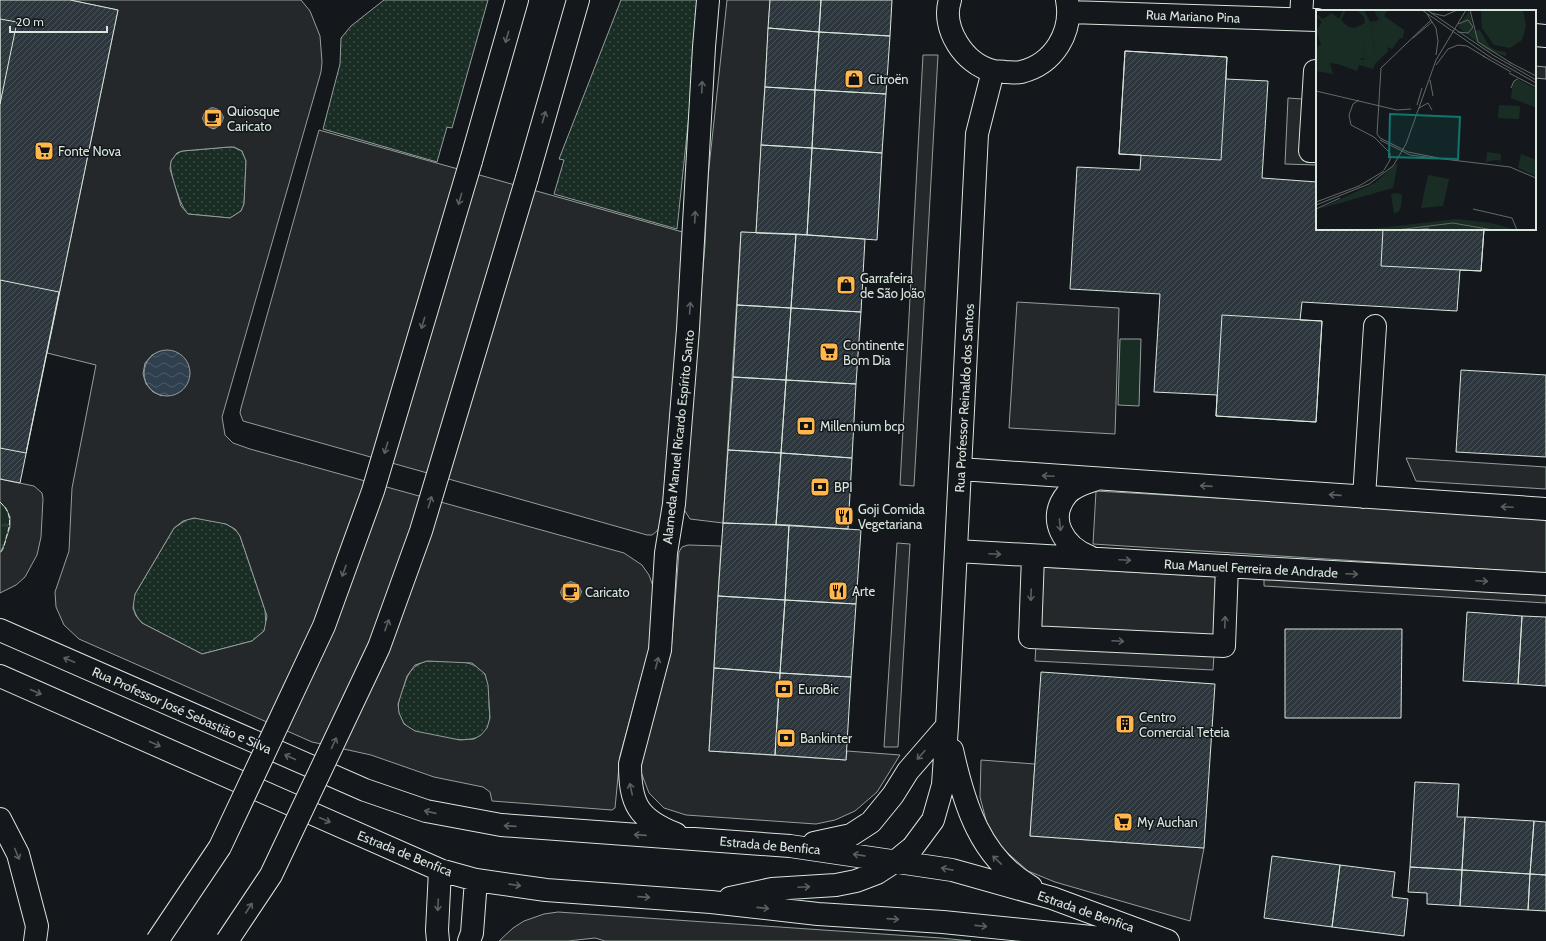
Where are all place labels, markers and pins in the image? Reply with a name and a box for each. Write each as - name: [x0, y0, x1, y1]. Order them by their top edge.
- shop icon: Citroën: [843, 68, 865, 90]
- place label: Citroën: [868, 71, 909, 87]
- place label: Quiosque Caricato: [227, 103, 280, 134]
- cafe icon: Quiosque Caricato: [202, 107, 224, 129]
- supermarket icon: Fonte Nova: [33, 140, 55, 162]
- place label: Fonte Nova: [58, 143, 122, 159]
- place label: Garrafeira de São João: [860, 270, 924, 301]
- shop icon: Garrafeira de São João: [835, 274, 857, 296]
- place label: Continente Bom Dia: [843, 337, 905, 368]
- supermarket icon: Continente Bom Dia: [818, 341, 840, 363]
- bank icon: Millennium bcp: [795, 415, 817, 437]
- place label: Millennium bcp: [820, 418, 905, 434]
- bank icon: BPI: [809, 476, 831, 498]
- place label: BPI: [834, 479, 853, 495]
- place label: Goji Comida Vegetariana: [858, 501, 926, 532]
- restaurant icon: Goji Comida Vegetariana: [833, 505, 855, 527]
- restaurant icon: Arte: [827, 580, 849, 602]
- cafe icon: Caricato: [560, 581, 582, 603]
- place label: Arte: [852, 583, 875, 599]
- place label: Caricato: [585, 584, 630, 600]
- bank icon: EuroBic: [773, 678, 795, 700]
- place label: EuroBic: [798, 681, 839, 697]
- place label: Centro Comercial Teteia: [1139, 709, 1230, 740]
- building icon: Centro Comercial Teteia: [1114, 713, 1136, 735]
- bank icon: Bankinter: [775, 727, 797, 749]
- place label: Bankinter: [800, 730, 853, 746]
- supermarket icon: My Auchan: [1112, 811, 1134, 833]
- place label: My Auchan: [1137, 814, 1198, 830]

